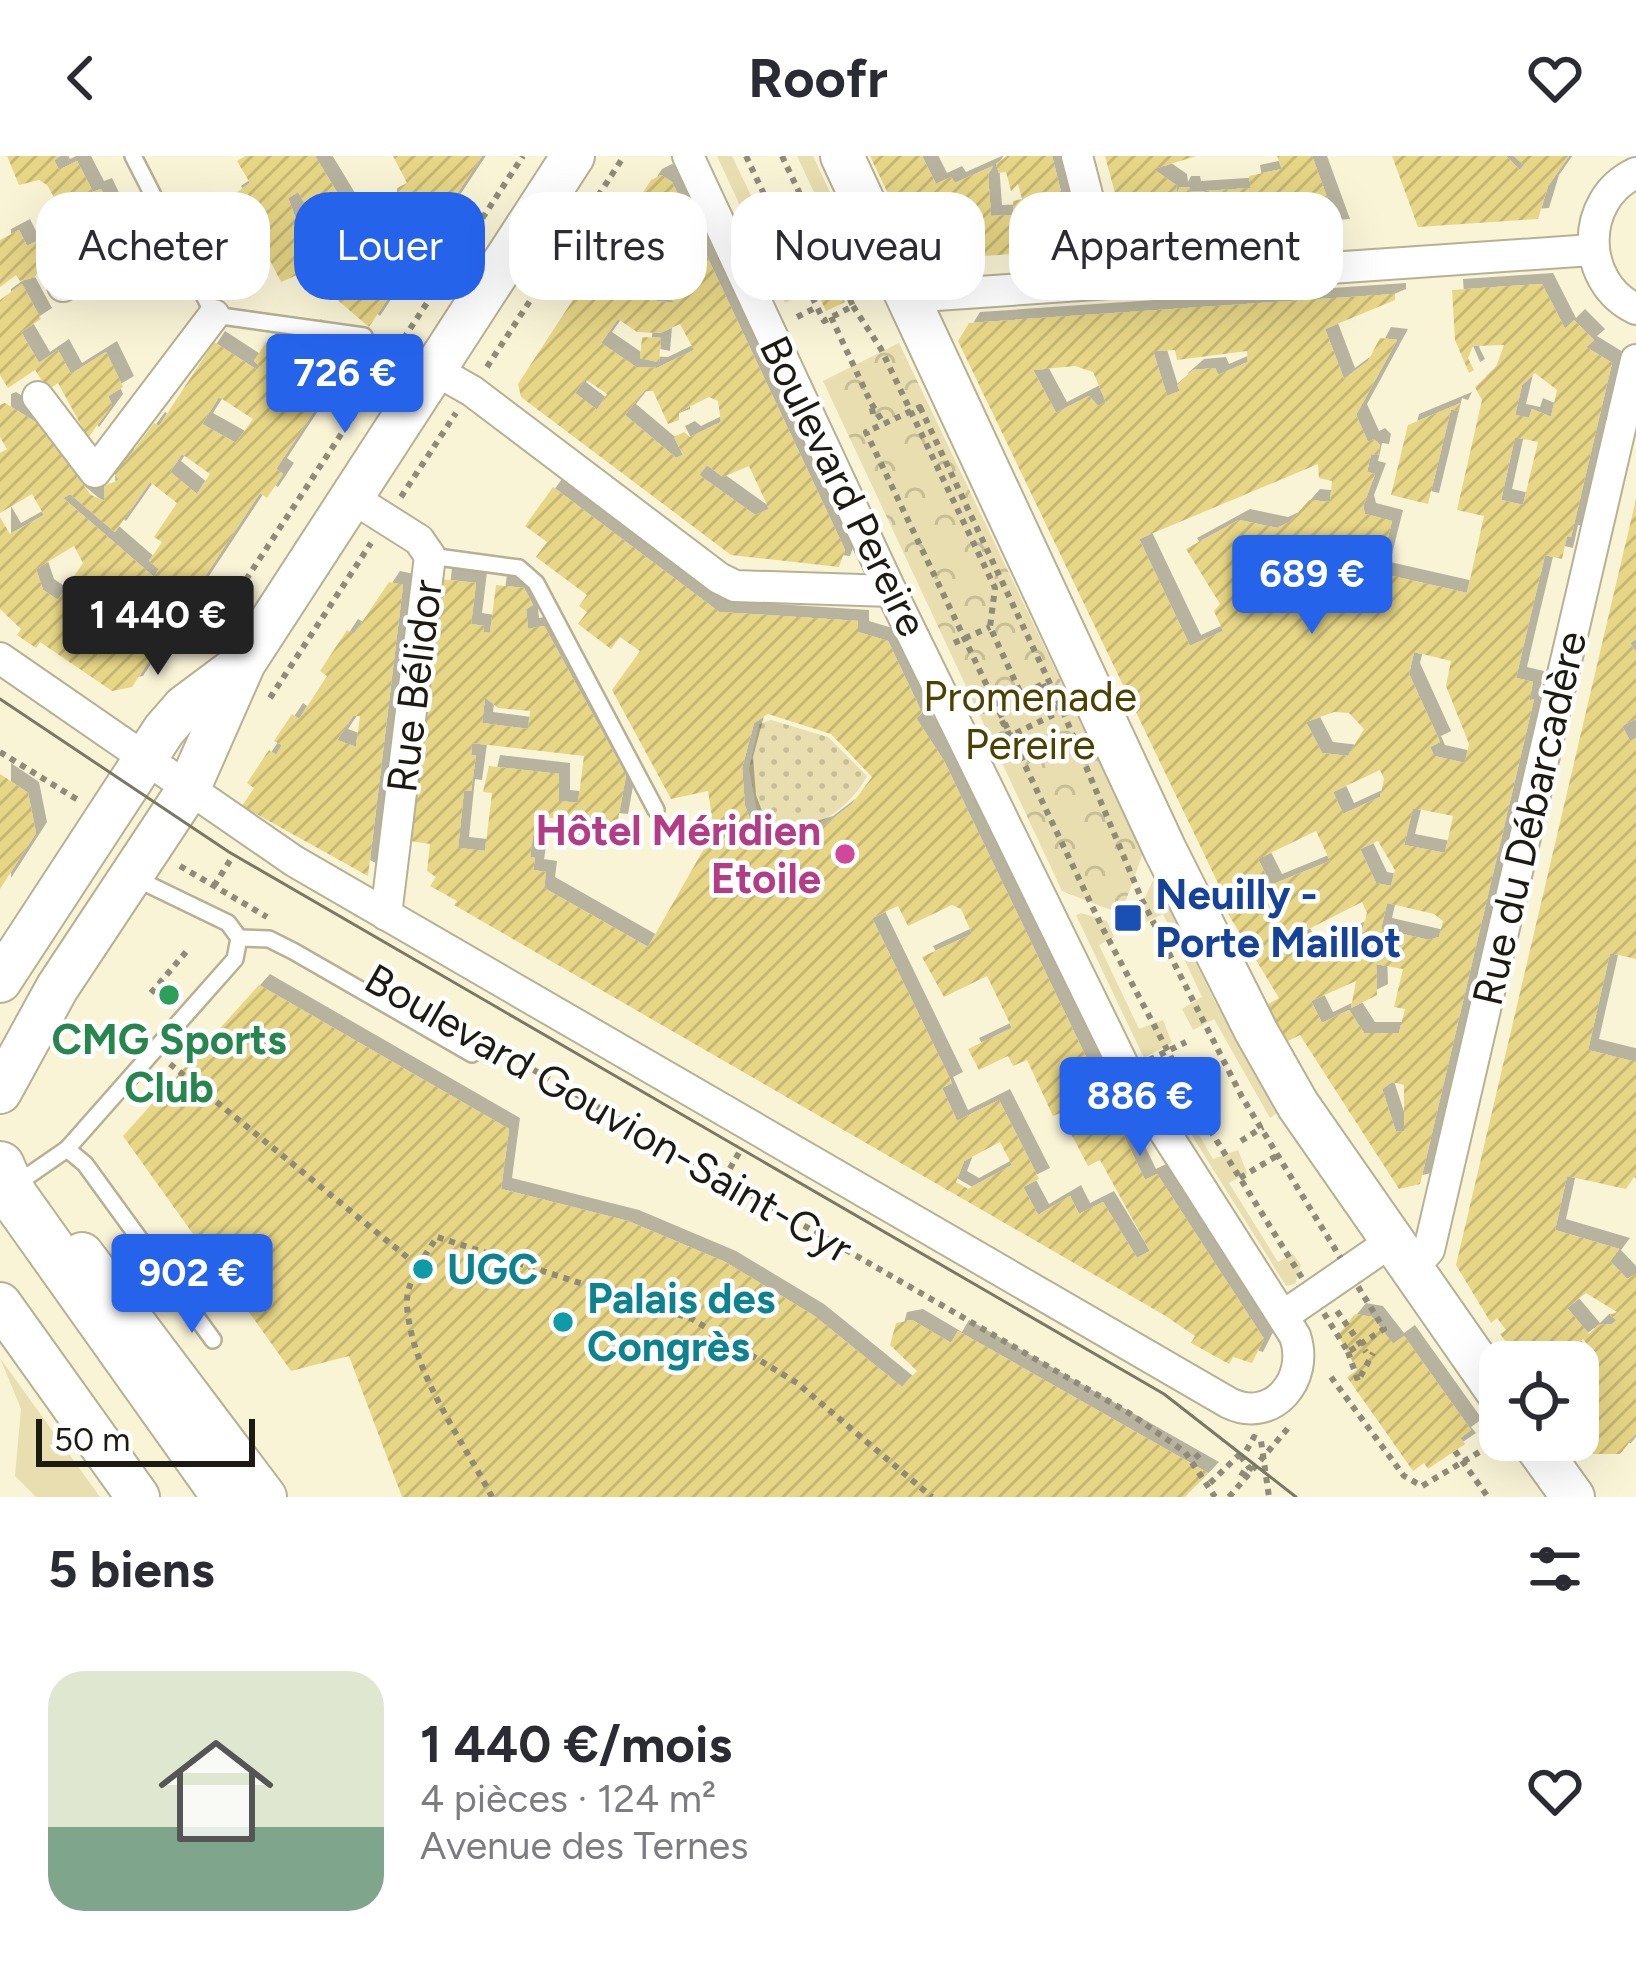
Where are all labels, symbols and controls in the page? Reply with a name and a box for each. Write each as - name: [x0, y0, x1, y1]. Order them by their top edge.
- icon: back: [48, 45, 114, 111]
- icon: heart: [1522, 45, 1588, 111]
- text: Roofr: [748, 46, 888, 111]
- chip: Acheter: [36, 192, 270, 300]
- chip: Louer: [294, 192, 485, 300]
- chip: Filtres: [509, 192, 707, 300]
- chip: Nouveau: [731, 192, 985, 300]
- chip: Appartement: [1009, 192, 1343, 300]
- street label: Boulevard Pereire: [749, 328, 938, 645]
- pin: 726 €: [261, 334, 429, 436]
- text: 726 €: [293, 349, 397, 396]
- pin: 689 €: [1228, 535, 1396, 637]
- text: 689 €: [1259, 550, 1365, 597]
- pin: 1 440 €: [47, 576, 269, 678]
- street label: Rue Bélidor: [376, 577, 453, 795]
- text: 1 440 €: [90, 591, 226, 638]
- street label: Rue du Débarcadère: [1462, 626, 1597, 1010]
- park label: Promenade Pereire: [923, 671, 1137, 770]
- place label: Hôtel Méridien Etoile: [536, 805, 821, 904]
- marker: Hôtel Méridien Etoile: [832, 841, 858, 867]
- place label: Neuilly - Porte Maillot: [1155, 869, 1401, 968]
- marker: Neuilly - Porte Maillot: [1112, 902, 1144, 934]
- street label: Boulevard Gouvion-Saint-Cyr: [356, 953, 861, 1274]
- marker: CMG Sports Club: [156, 982, 182, 1008]
- place label: CMG Sports Club: [51, 1014, 287, 1113]
- pin: 886 €: [1056, 1057, 1224, 1159]
- text: 886 €: [1087, 1072, 1193, 1119]
- pin: 902 €: [108, 1234, 276, 1336]
- place label: UGC: [447, 1244, 538, 1295]
- text: 902 €: [139, 1249, 245, 1296]
- marker: UGC: [410, 1256, 436, 1282]
- place label: Palais des Congrès: [587, 1273, 775, 1372]
- marker: Palais des Congrès: [550, 1309, 576, 1335]
- map controls: [1479, 1341, 1599, 1461]
- button: locate: [1479, 1341, 1599, 1461]
- scale bar: [36, 1413, 255, 1466]
- text: 50 m: [54, 1420, 130, 1459]
- icon: filters: [1522, 1536, 1588, 1602]
- text: 5 biens: [48, 1539, 215, 1600]
- text: 1 440 €/mois: [420, 1714, 732, 1775]
- icon: home: [144, 1719, 288, 1863]
- icon: heart: [1522, 1758, 1588, 1824]
- text: 4 pièces · 124 m²: [420, 1775, 716, 1822]
- text: Avenue des Ternes: [420, 1822, 748, 1869]

